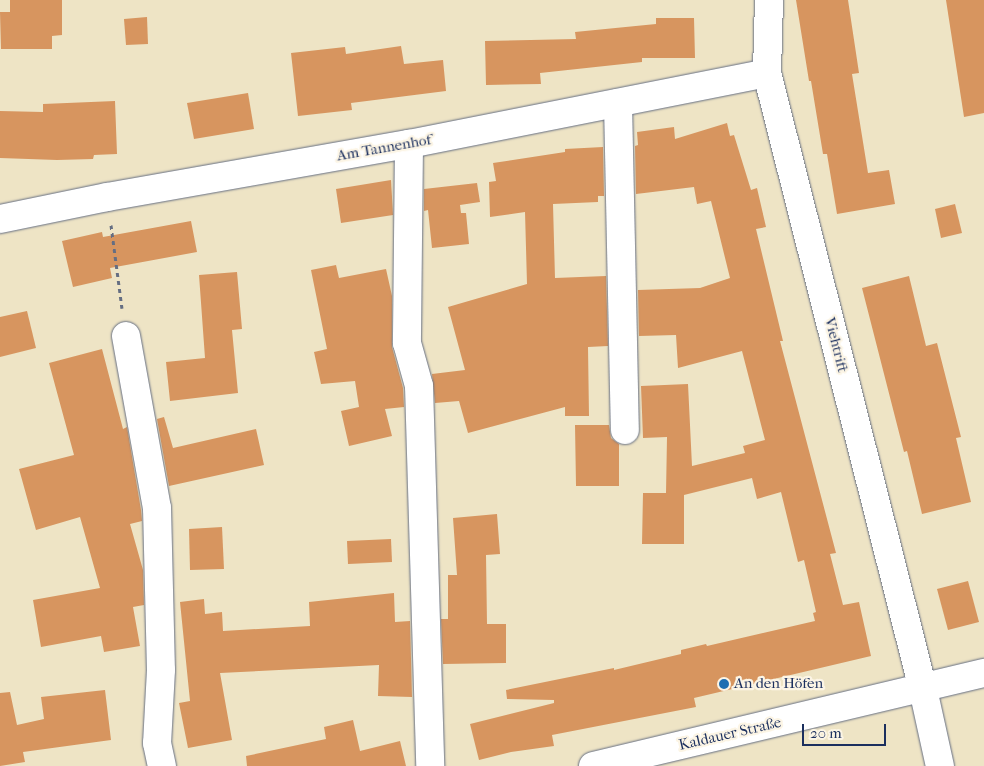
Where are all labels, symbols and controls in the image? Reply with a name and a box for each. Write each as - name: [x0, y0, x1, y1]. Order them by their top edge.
- street label: Am Tannenhof: [335, 131, 433, 165]
- street label: Viehtrift: [820, 316, 852, 374]
- place label: An den Höfen: [734, 675, 823, 693]
- marker: An den Höfen: [718, 678, 730, 690]
- street label: Kaldauer Straße: [677, 713, 783, 755]
- scale bar: [804, 714, 888, 746]
- text: 20 m: [810, 724, 842, 742]

